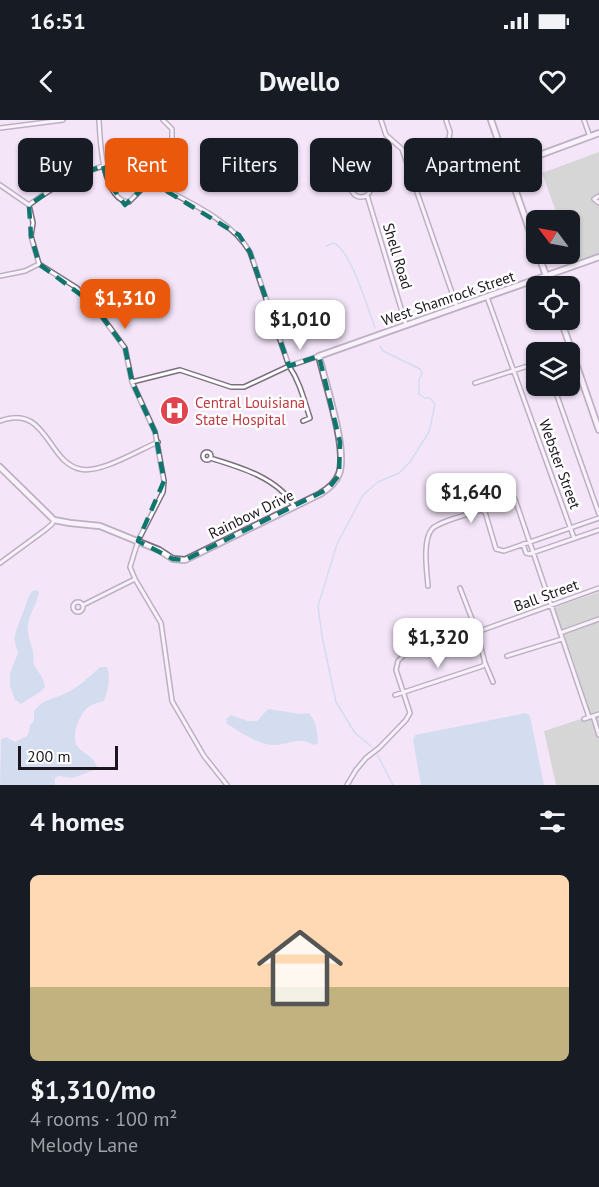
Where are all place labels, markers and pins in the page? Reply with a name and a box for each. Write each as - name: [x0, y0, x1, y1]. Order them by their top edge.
- pin: $1,310: [76, 279, 174, 330]
- pin: $1,010: [251, 300, 349, 351]
- place label: Central Louisiana State Hospital: [195, 393, 305, 429]
- hospital icon: Central Louisiana State Hospital: [158, 395, 190, 427]
- pin: $1,640: [422, 473, 520, 524]
- pin: $1,320: [389, 618, 487, 669]

